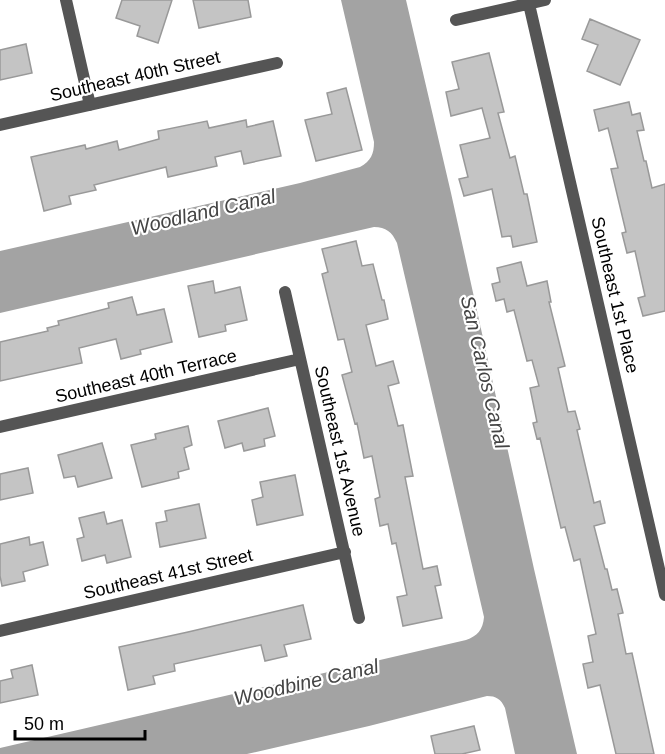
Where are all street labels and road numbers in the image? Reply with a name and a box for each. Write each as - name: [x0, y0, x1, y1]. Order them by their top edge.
- street label: Southeast 40th Street: [48, 47, 222, 105]
- street label: Southeast 1st Place: [587, 215, 643, 375]
- street label: Southeast 40th Terrace: [53, 345, 239, 407]
- street label: Southeast 1st Avenue: [311, 364, 369, 538]
- street label: Southeast 41st Street: [81, 545, 255, 603]

